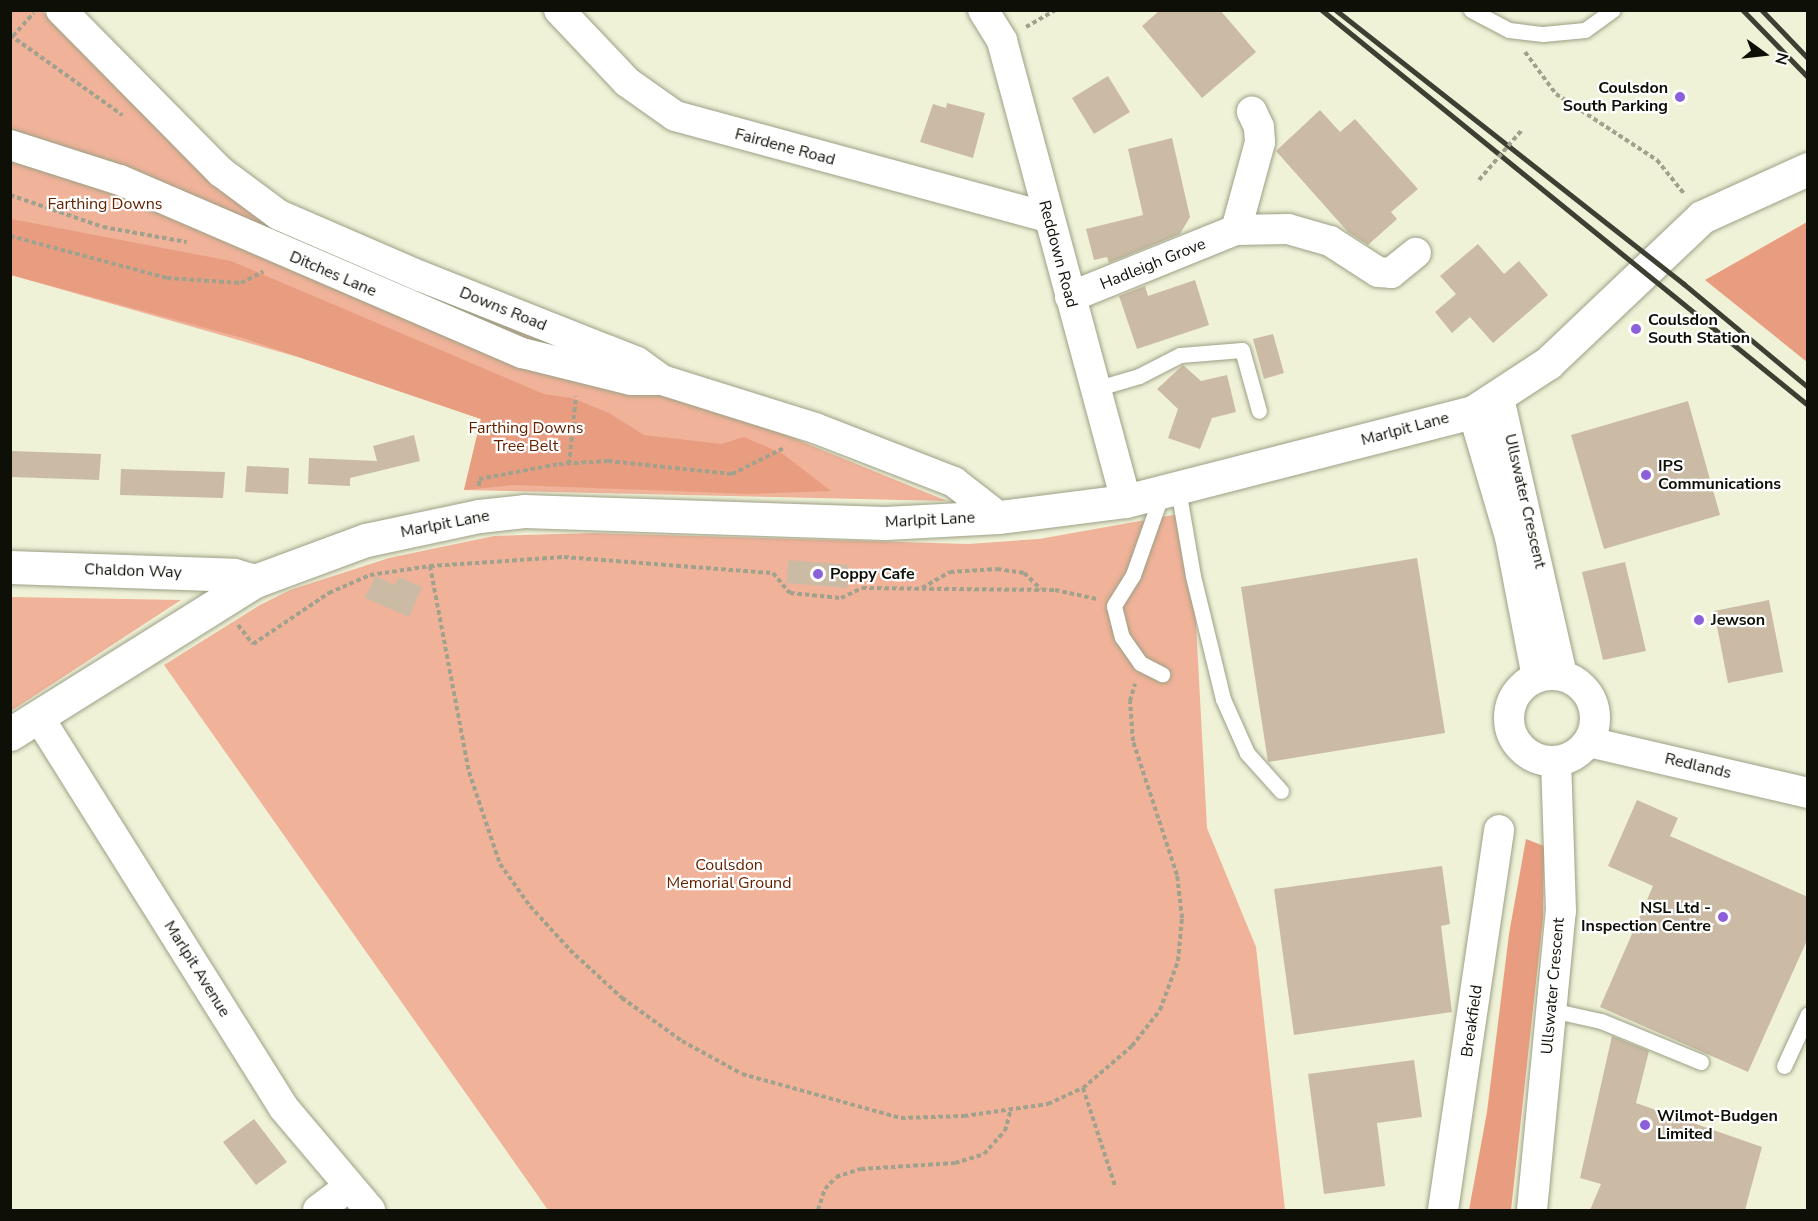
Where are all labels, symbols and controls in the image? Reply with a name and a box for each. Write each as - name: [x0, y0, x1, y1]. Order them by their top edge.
- north arrow: [1734, 24, 1794, 84]
- text: N: [1769, 50, 1794, 67]
- place label: Coulsdon South Parking: [1563, 78, 1668, 116]
- marker: Coulsdon South Parking: [1673, 90, 1687, 104]
- street label: Fairdene Road: [733, 124, 837, 170]
- park label: Farthing Downs: [48, 194, 162, 214]
- street label: Reddown Road: [1034, 198, 1082, 310]
- street label: Hadleigh Grove: [1097, 234, 1209, 294]
- street label: Ditches Lane: [287, 247, 379, 301]
- street label: Downs Road: [457, 283, 549, 335]
- place label: Coulsdon South Station: [1648, 310, 1750, 348]
- marker: Coulsdon South Station: [1629, 322, 1643, 336]
- street label: Marlpit Lane: [1359, 408, 1451, 450]
- park label: Farthing Downs Tree Belt: [469, 418, 583, 456]
- street label: Ullswater Crescent: [1500, 432, 1550, 570]
- place label: IPS Communications: [1658, 456, 1781, 494]
- marker: IPS Communications: [1639, 468, 1653, 482]
- street label: Marlpit Lane: [399, 506, 491, 542]
- street label: Marlpit Lane: [884, 508, 976, 532]
- street label: Chaldon Way: [84, 560, 182, 582]
- place label: Poppy Cafe: [830, 564, 915, 584]
- marker: Poppy Cafe: [811, 567, 825, 581]
- place label: Jewson: [1711, 610, 1765, 630]
- marker: Jewson: [1692, 613, 1706, 627]
- street label: Redlands: [1663, 749, 1733, 783]
- park label: Coulsdon Memorial Ground: [666, 855, 792, 893]
- place label: NSL Ltd - Inspection Centre: [1581, 898, 1711, 936]
- marker: NSL Ltd - Inspection Centre: [1716, 910, 1730, 924]
- street label: Marlpit Avenue: [160, 917, 234, 1021]
- street label: Ullswater Crescent: [1537, 917, 1569, 1055]
- street label: Breakfield: [1457, 984, 1487, 1058]
- place label: Wilmot-Budgen Limited: [1657, 1106, 1778, 1144]
- marker: Wilmot-Budgen Limited: [1638, 1118, 1652, 1132]

